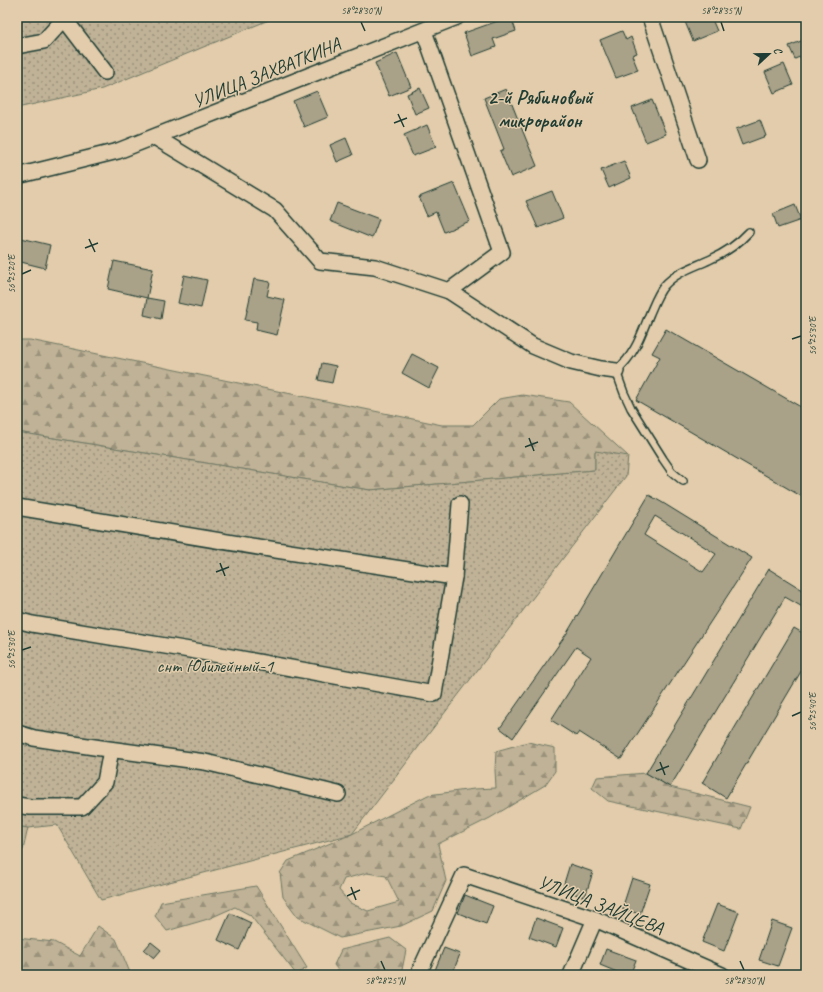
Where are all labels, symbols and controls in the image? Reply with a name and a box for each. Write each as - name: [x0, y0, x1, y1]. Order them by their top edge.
- text: 58°28'30"N: [341, 4, 383, 17]
- text: 58°28'35"N: [701, 4, 743, 17]
- street label: УЛИЦА ЗАХВАТКИНА: [189, 32, 345, 114]
- north arrow: [749, 34, 789, 74]
- text: С: [771, 45, 786, 57]
- district label: 2-й Рябиновый микрорайон: [487, 85, 594, 133]
- text: 56°25'20"E: [5, 253, 18, 293]
- text: 56°25'30"E: [806, 315, 819, 355]
- text: 56°25'30"E: [5, 629, 18, 669]
- park label: снт Юбилейный-1: [157, 654, 275, 678]
- text: 56°25'40"E: [806, 691, 819, 731]
- street label: УЛИЦА ЗАЙЦЕВА: [535, 870, 667, 940]
- text: 58°28'25"N: [365, 974, 407, 987]
- text: 58°28'30"N: [724, 974, 766, 987]

